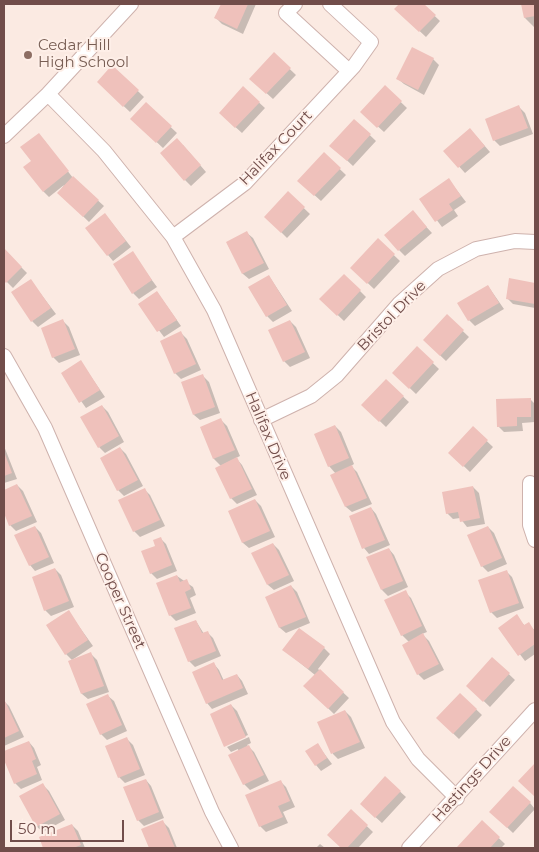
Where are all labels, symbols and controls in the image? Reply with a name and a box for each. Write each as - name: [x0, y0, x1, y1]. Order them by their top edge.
- place label: Cedar Hill High School: [38, 37, 129, 72]
- marker: Cedar Hill High School: [22, 49, 34, 61]
- street label: Halifax Court: [236, 107, 316, 189]
- street label: Bristol Drive: [354, 277, 430, 355]
- street label: Halifax Drive: [241, 389, 295, 483]
- street label: Cooper Street: [91, 550, 149, 652]
- street label: Hastings Drive: [429, 732, 515, 826]
- scale bar: [12, 810, 126, 842]
- text: 50 m: [18, 819, 56, 838]

